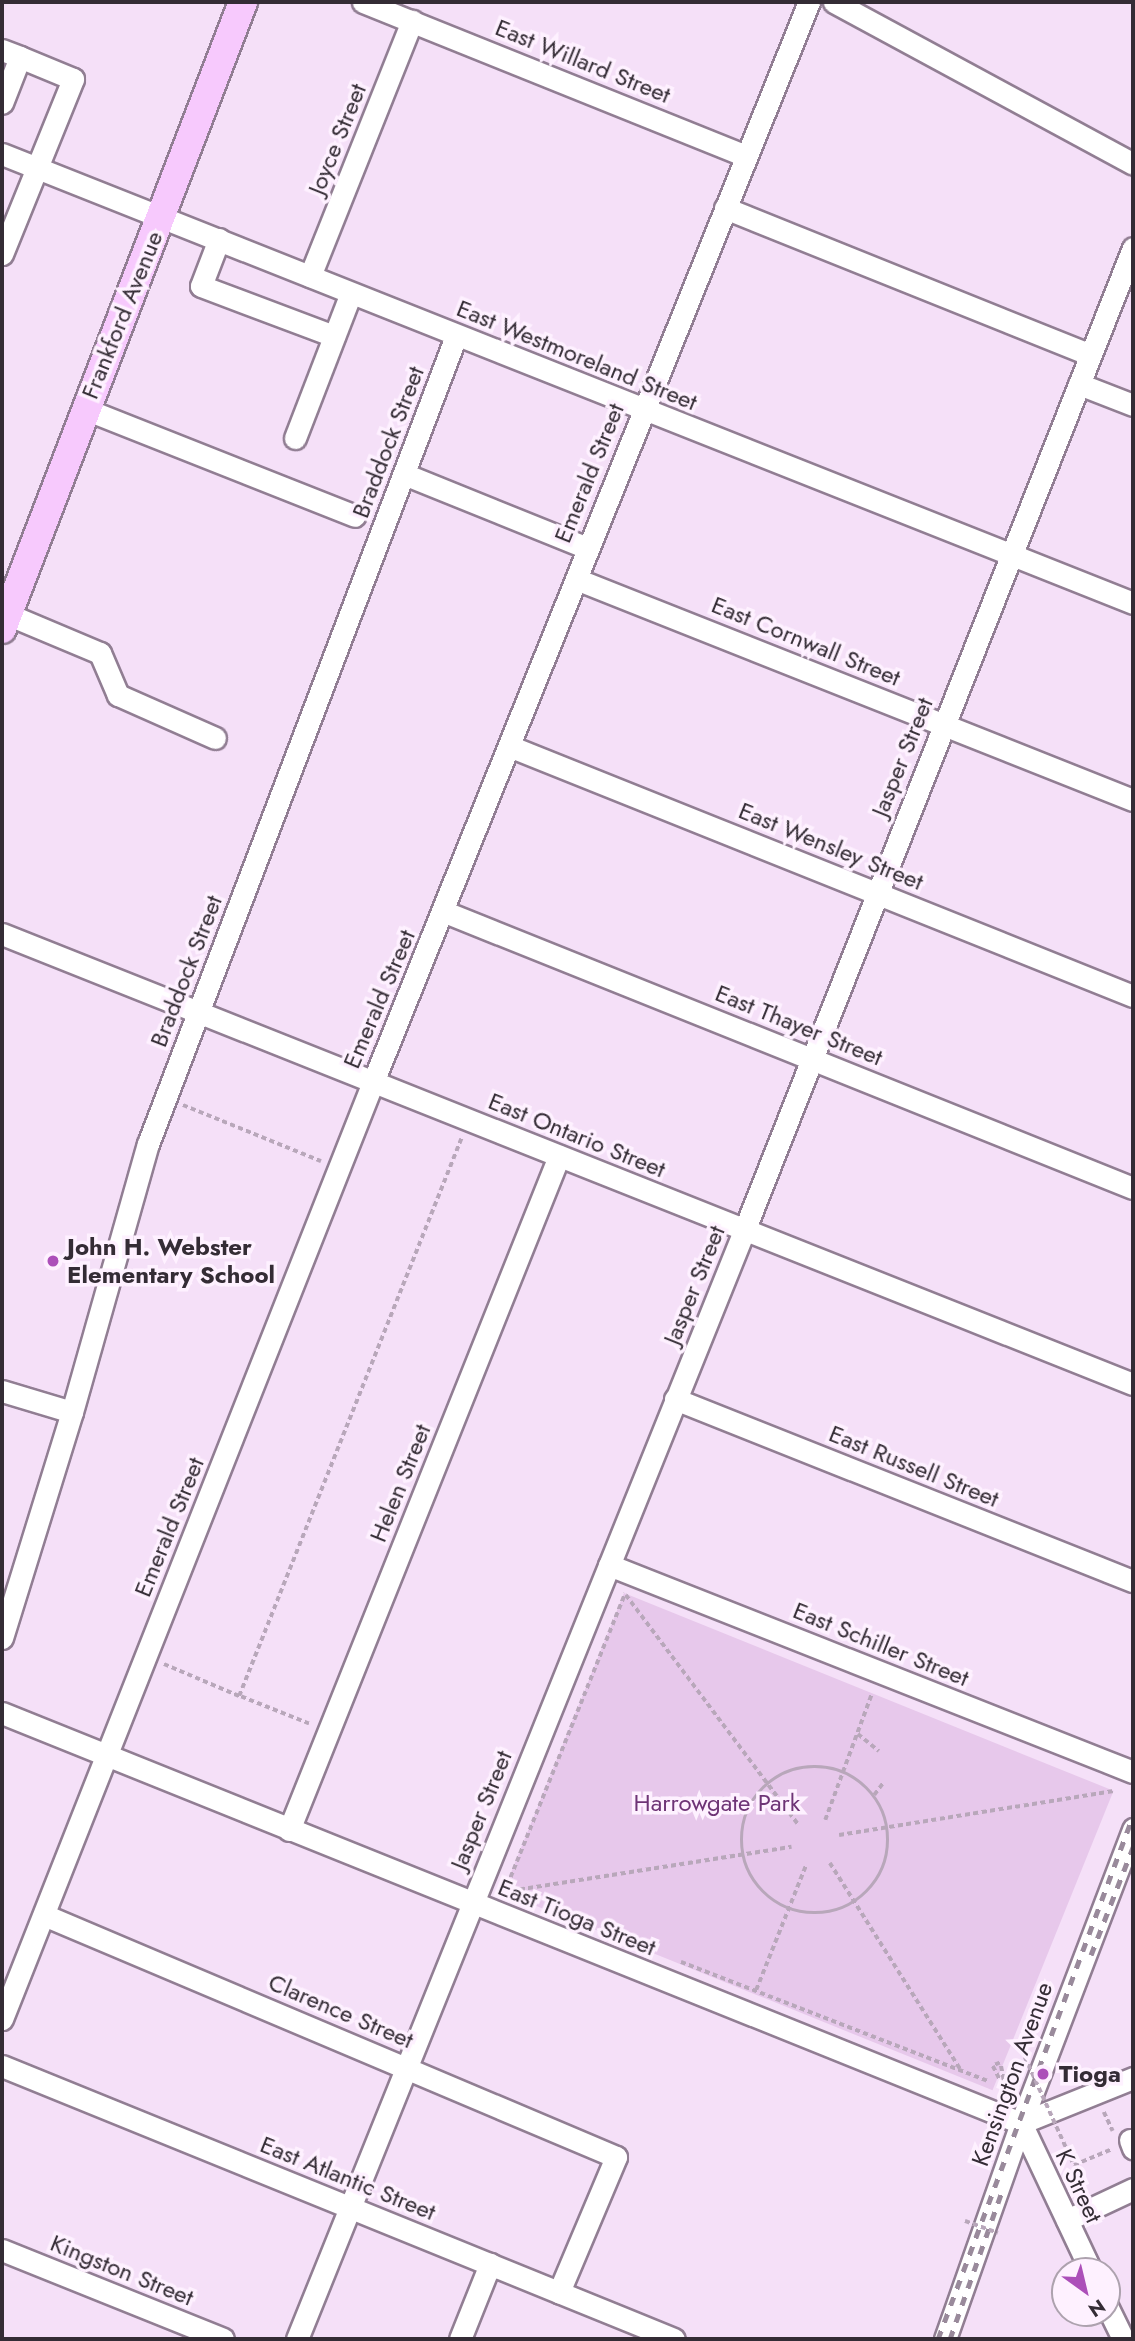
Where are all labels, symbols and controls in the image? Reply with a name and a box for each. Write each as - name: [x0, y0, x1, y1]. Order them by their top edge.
- street label: East Willard Street: [491, 13, 675, 109]
- street label: Joyce Street: [302, 79, 372, 199]
- street label: Frankford Avenue: [75, 227, 169, 403]
- street label: East Westmoreland Street: [453, 294, 701, 416]
- street label: Braddock Street: [346, 362, 430, 522]
- street label: Emerald Street: [548, 399, 630, 547]
- street label: East Cornwall Street: [707, 590, 905, 692]
- street label: Jasper Street: [865, 693, 939, 821]
- street label: East Wensley Street: [735, 796, 927, 896]
- street label: Braddock Street: [144, 891, 228, 1051]
- street label: Emerald Street: [337, 925, 421, 1073]
- street label: East Thayer Street: [711, 978, 887, 1072]
- street label: East Ontario Street: [484, 1086, 670, 1184]
- street label: Jasper Street: [657, 1221, 731, 1349]
- place label: John H. Webster Elementary School: [67, 1233, 275, 1289]
- marker: John H. Webster Elementary School: [45, 1253, 61, 1269]
- street label: East Russell Street: [825, 1419, 1003, 1513]
- street label: Helen Street: [363, 1420, 437, 1546]
- street label: Emerald Street: [128, 1453, 210, 1601]
- street label: East Schiller Street: [789, 1596, 973, 1692]
- street label: Jasper Street: [444, 1746, 518, 1874]
- park label: Harrowgate Park: [634, 1789, 800, 1817]
- street label: East Tioga Street: [494, 1872, 660, 1962]
- street label: Clarence Street: [264, 1968, 418, 2054]
- street label: Kensington Avenue: [965, 1978, 1059, 2170]
- place label: Tioga: [1059, 2060, 1121, 2088]
- marker: Tioga: [1033, 2064, 1053, 2084]
- street label: East Atlantic Street: [256, 2130, 440, 2226]
- street label: K Street: [1049, 2145, 1109, 2227]
- street label: Kingston Street: [46, 2228, 198, 2312]
- north arrow: [1051, 2257, 1121, 2327]
- text: N: [1083, 2293, 1111, 2324]

